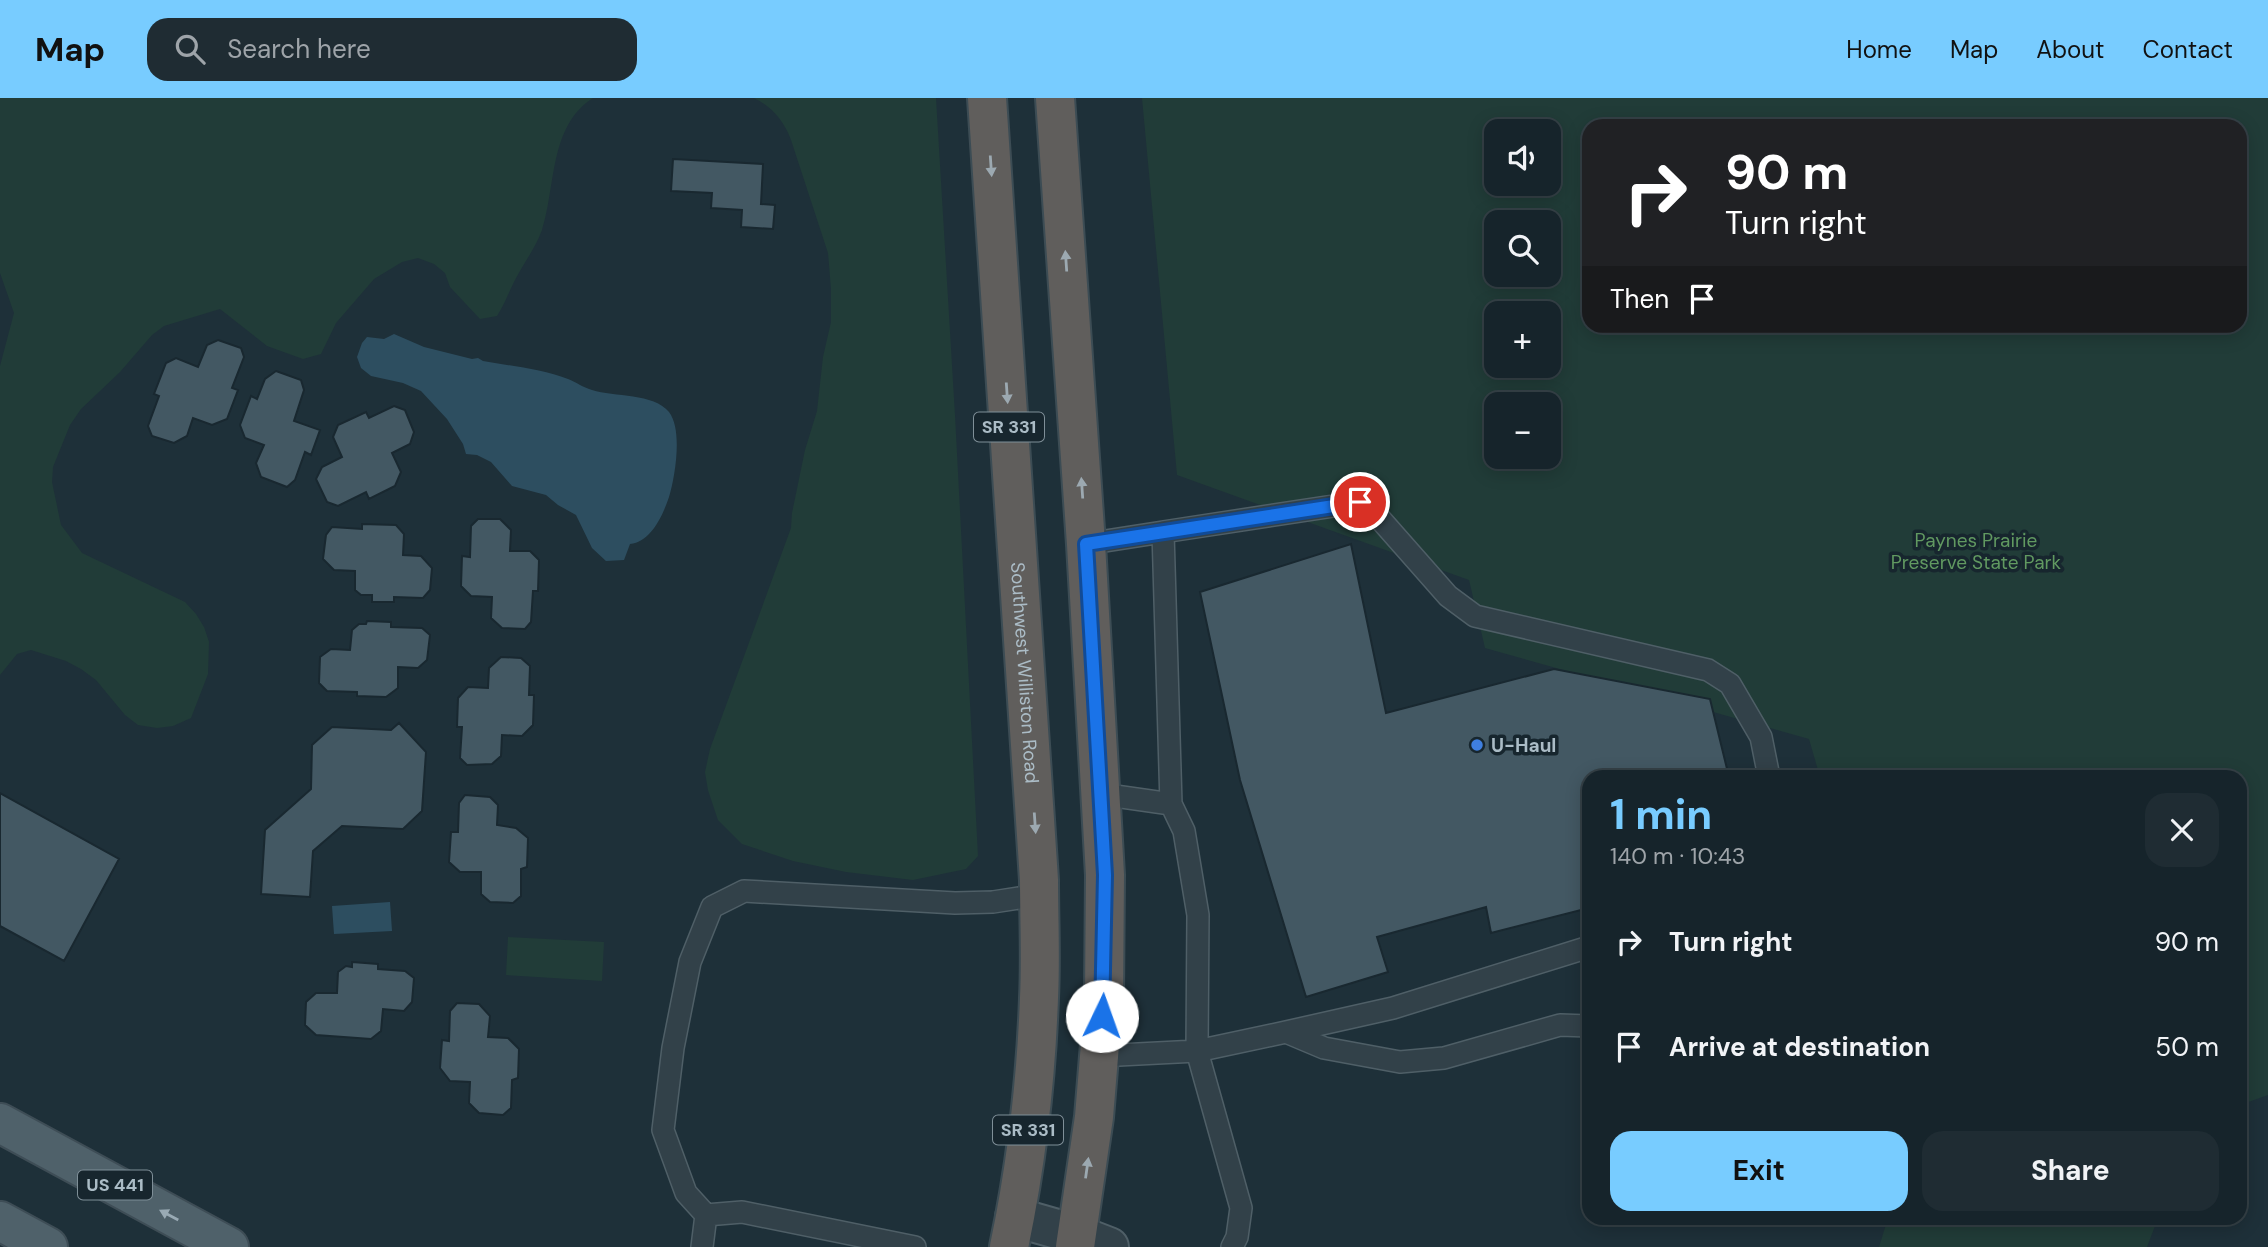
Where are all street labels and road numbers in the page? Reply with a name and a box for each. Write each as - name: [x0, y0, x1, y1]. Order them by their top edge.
- road number: SR 331: [974, 412, 1044, 442]
- street label: Southwest Williston Road: [1005, 561, 1045, 784]
- road number: SR 331: [993, 1115, 1063, 1144]
- road number: US 441: [78, 1170, 152, 1200]

